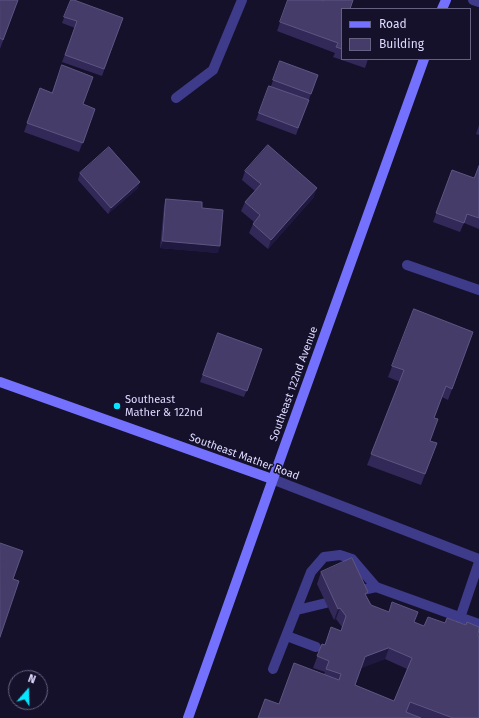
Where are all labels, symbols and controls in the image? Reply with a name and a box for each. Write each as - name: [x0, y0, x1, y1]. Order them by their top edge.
- legend: [341, 8, 471, 60]
- text: Road: [379, 17, 407, 31]
- text: Building: [379, 37, 424, 51]
- street label: Southeast 122nd Avenue: [267, 325, 321, 443]
- place label: Southeast Mather & 122nd: [125, 393, 203, 419]
- marker: Southeast Mather & 122nd: [112, 401, 122, 411]
- street label: Southeast Mather Road: [187, 431, 301, 483]
- north arrow: [8, 670, 48, 710]
- text: N: [26, 672, 38, 687]

